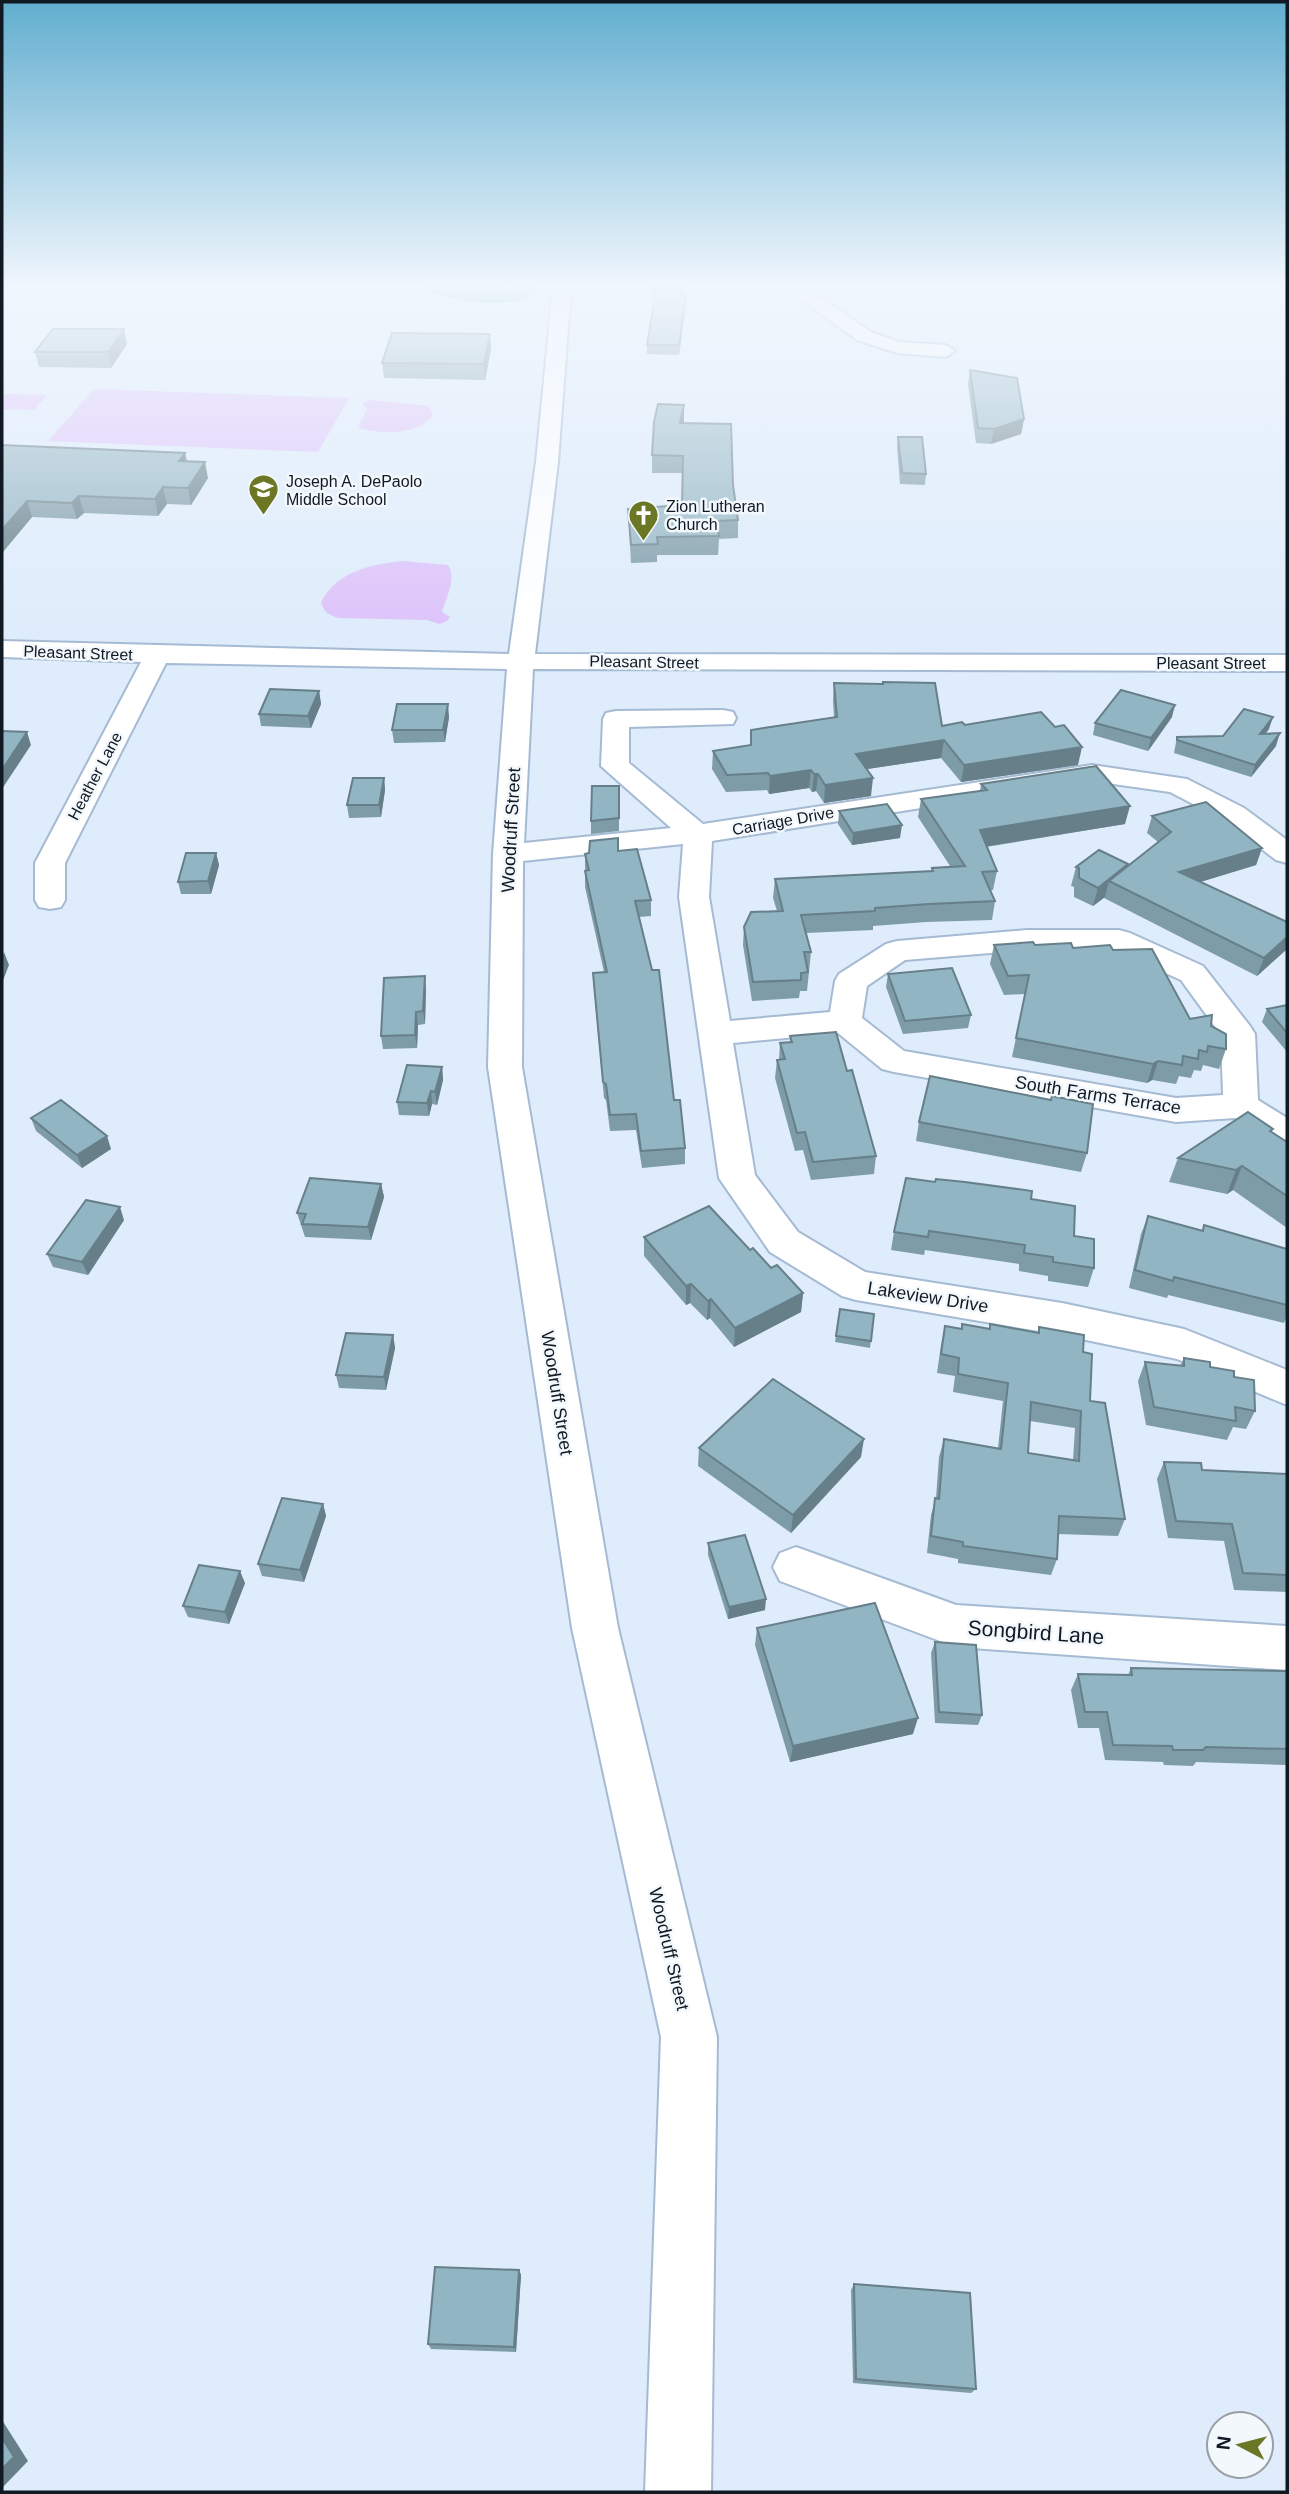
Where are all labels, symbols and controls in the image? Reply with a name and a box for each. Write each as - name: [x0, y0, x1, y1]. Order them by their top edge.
- school or university icon: Joseph A. DePaolo Middle School: [246, 473, 280, 517]
- place label: Joseph A. DePaolo Middle School: [286, 473, 422, 508]
- church icon: Zion Lutheran Church: [626, 498, 660, 542]
- place label: Zion Lutheran Church: [666, 498, 765, 533]
- street label: Pleasant Street: [23, 643, 134, 663]
- street label: Pleasant Street: [589, 653, 699, 671]
- street label: Pleasant Street: [1156, 655, 1266, 672]
- street label: Heather Lane: [65, 729, 125, 823]
- street label: Woodruff Street: [498, 767, 524, 893]
- street label: Carriage Drive: [731, 804, 835, 838]
- street label: South Farms Terrace: [1014, 1072, 1182, 1118]
- street label: Lakeview Drive: [866, 1278, 990, 1316]
- street label: Woodruff Street: [537, 1330, 577, 1456]
- street label: Songbird Lane: [967, 1616, 1105, 1648]
- street label: Woodruff Street: [645, 1886, 693, 2012]
- north arrow: [1205, 2410, 1275, 2480]
- text: N: [1212, 2435, 1235, 2451]

